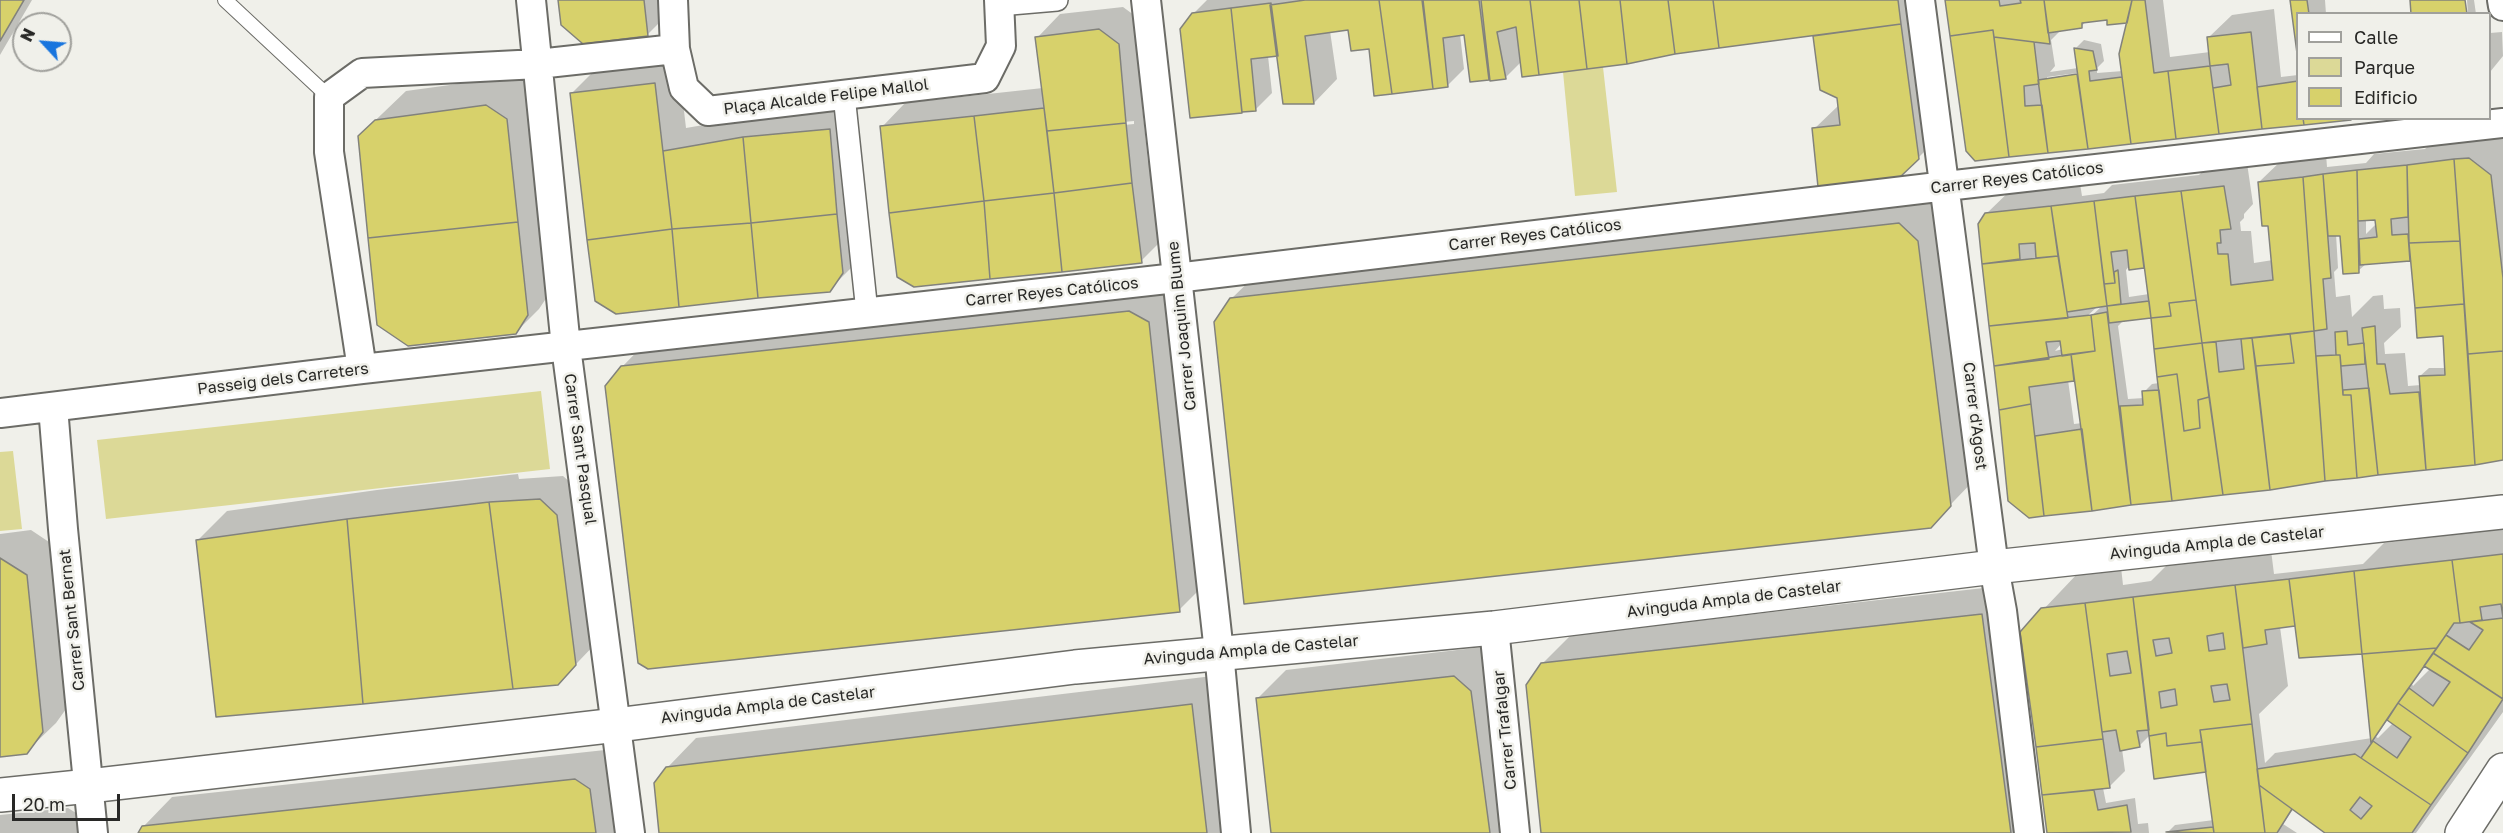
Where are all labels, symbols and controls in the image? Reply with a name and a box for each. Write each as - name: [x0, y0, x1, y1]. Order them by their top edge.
- north arrow: [12, 12, 72, 72]
- legend: [2296, 12, 2491, 120]
- text: N: [16, 25, 39, 45]
- text: Calle: [2354, 26, 2398, 48]
- text: Parque: [2354, 56, 2415, 78]
- street label: Plaça Alcalde Felipe Mallol: [722, 75, 930, 119]
- text: Edificio: [2354, 86, 2418, 108]
- street label: Carrer Reyes Católicos: [1930, 158, 2104, 198]
- street label: Carrer Reyes Católicos: [1448, 215, 1622, 255]
- street label: Carrer Joaquim Blume: [1164, 240, 1200, 412]
- street label: Carrer Reyes Católicos: [965, 273, 1139, 311]
- street label: Passeig dels Carreters: [196, 359, 370, 399]
- street label: Carrer d'Agost: [1959, 361, 1991, 471]
- street label: Carrer Sant Pasqual: [560, 372, 600, 526]
- street label: Avinguda Ampla de Castelar: [2109, 522, 2325, 564]
- street label: Carrer Sant Bernat: [55, 548, 89, 692]
- street label: Avinguda Ampla de Castelar: [1626, 576, 1842, 622]
- street label: Avinguda Ampla de Castelar: [1143, 631, 1359, 669]
- street label: Carrer Trafalgar: [1489, 669, 1521, 791]
- street label: Avinguda Ampla de Castelar: [660, 682, 876, 728]
- scale bar: [15, 782, 123, 820]
- text: 20 m: [23, 793, 65, 815]

